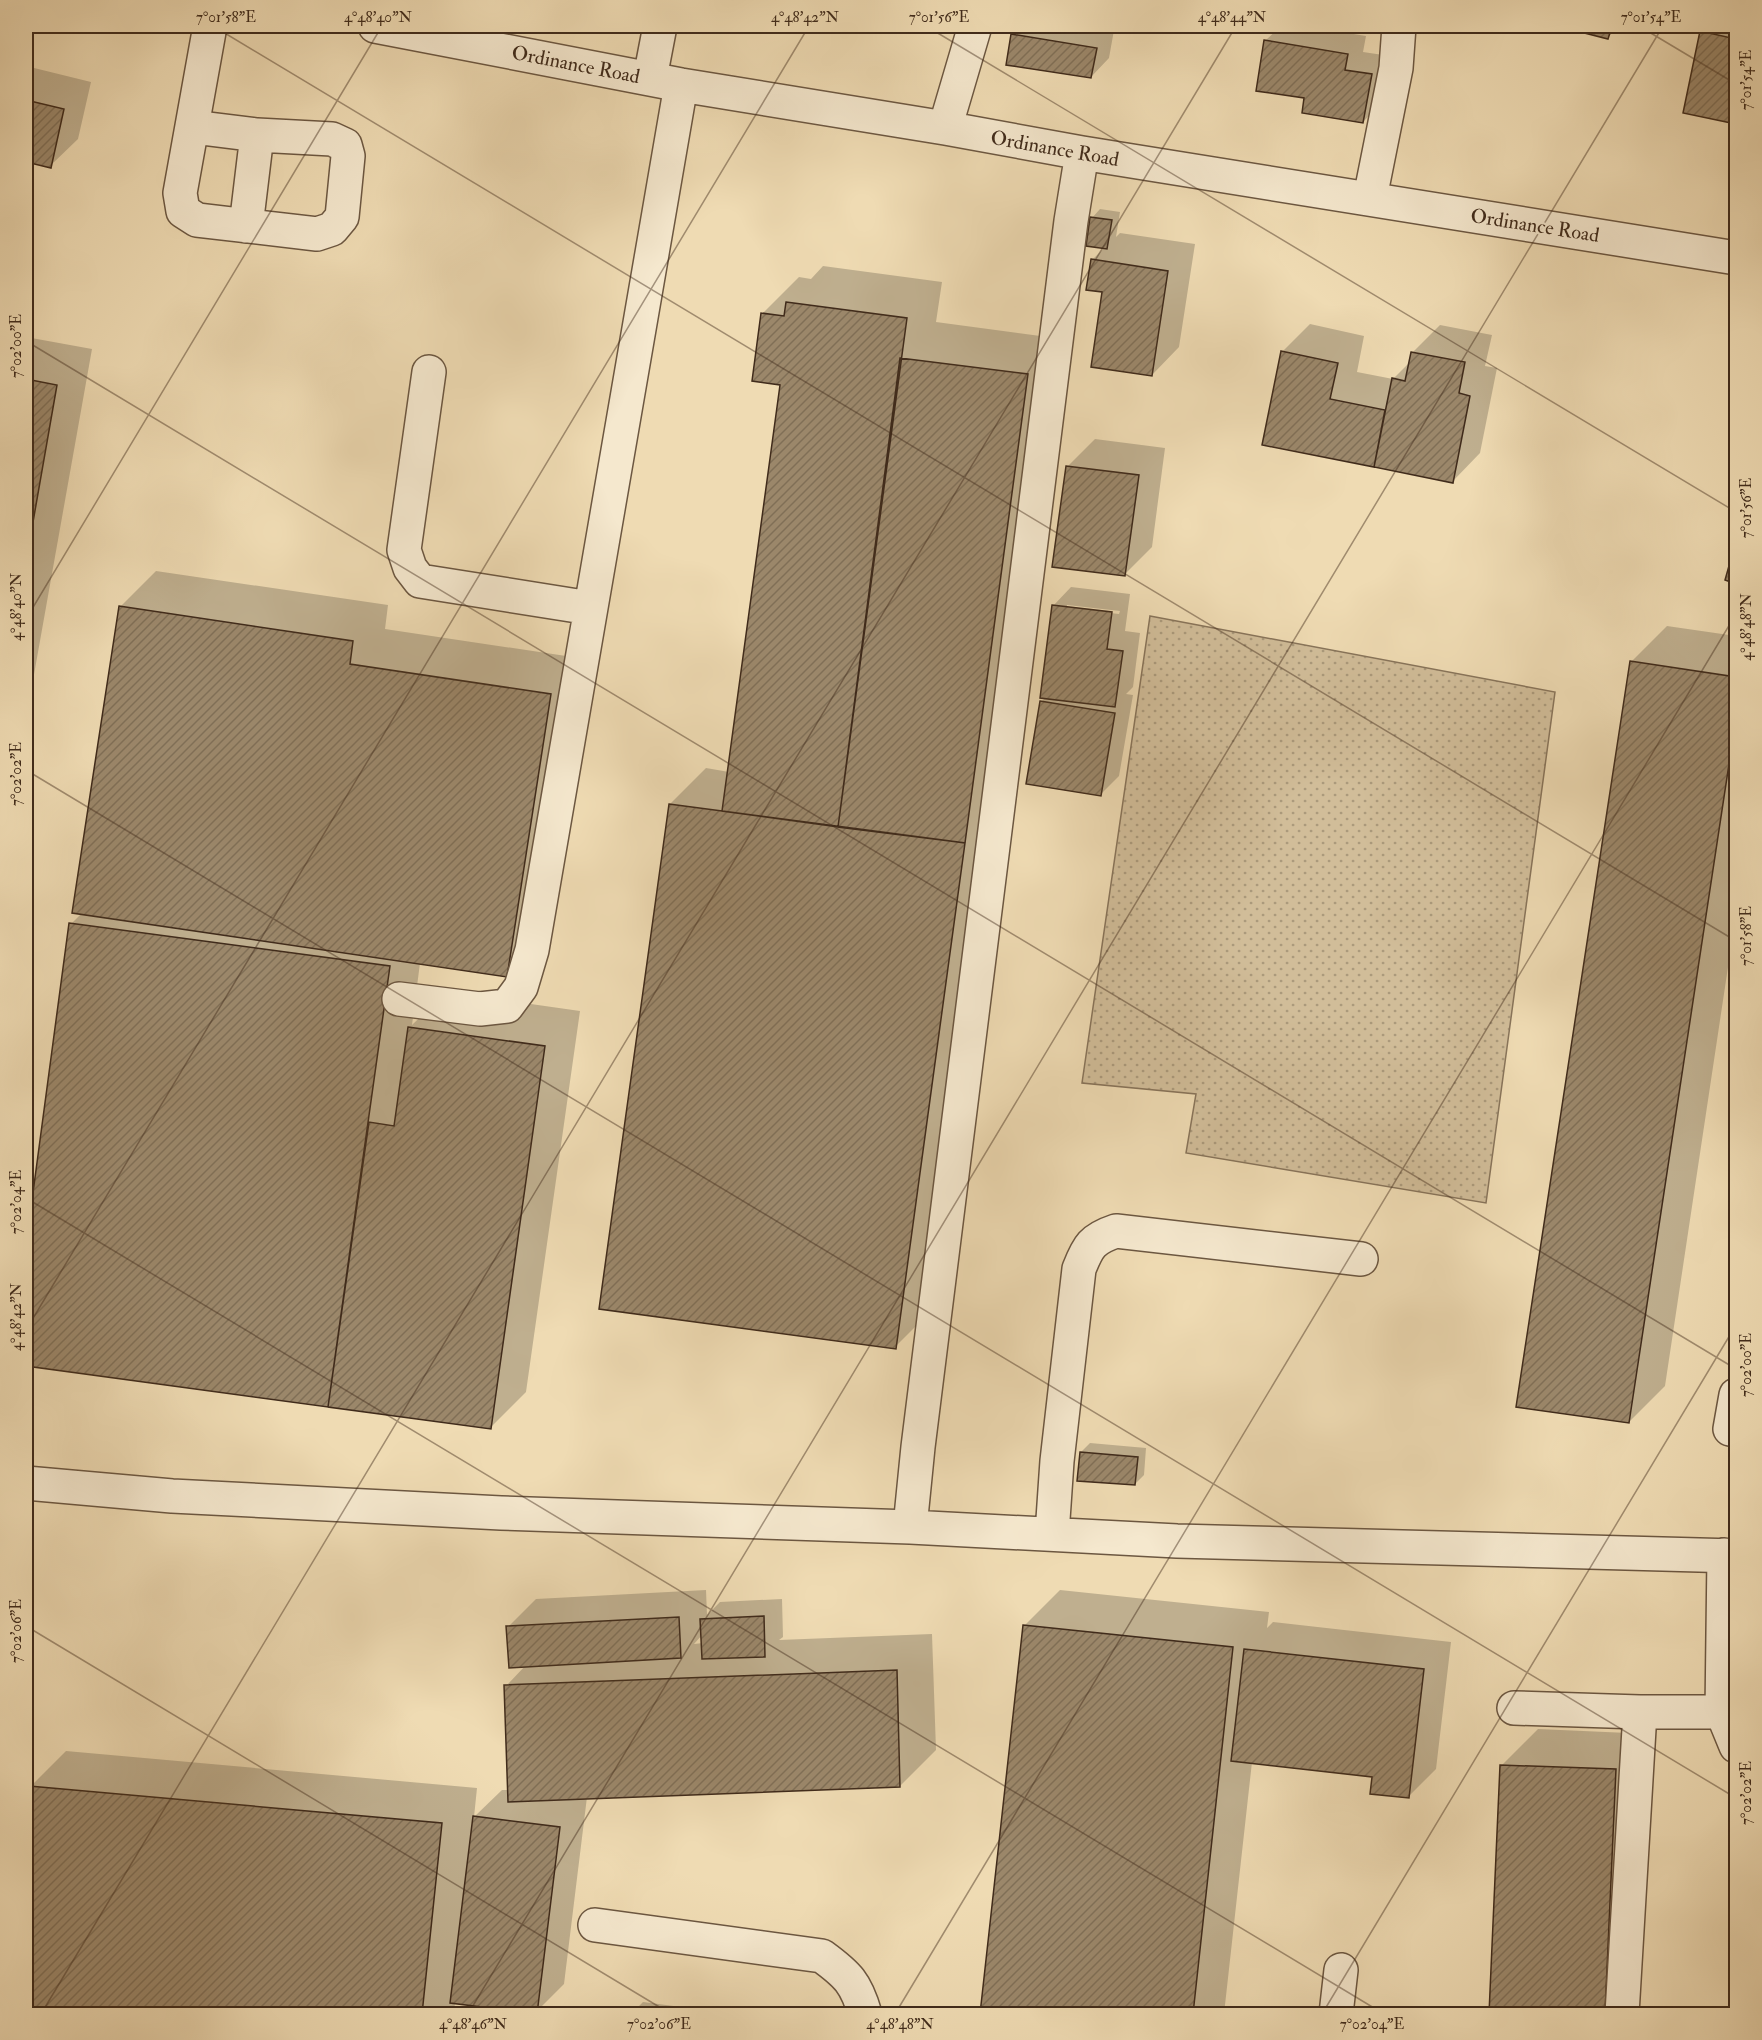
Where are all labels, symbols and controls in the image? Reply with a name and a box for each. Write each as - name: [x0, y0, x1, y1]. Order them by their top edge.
- text: 7°01'58"E: [196, 8, 256, 27]
- text: 4°48'40"N: [344, 8, 413, 27]
- text: 4°48'42"N: [771, 8, 840, 27]
- text: 7°01'56"E: [909, 8, 969, 27]
- text: 4°48'44"N: [1198, 8, 1267, 27]
- text: 7°01'54"E: [1621, 8, 1682, 27]
- street label: Ordinance Road: [510, 40, 642, 89]
- text: 7°01'54"E: [1737, 49, 1756, 110]
- street label: Ordinance Road: [989, 125, 1121, 172]
- street label: Ordinance Road: [1469, 203, 1601, 248]
- text: 7°02'00"E: [7, 314, 26, 378]
- text: 7°01'56"E: [1737, 478, 1756, 538]
- text: 4°48'40"N: [7, 572, 26, 641]
- text: 4°48'48"N: [1737, 593, 1756, 661]
- text: 7°02'02"E: [7, 742, 26, 806]
- text: 7°01'58"E: [1737, 906, 1756, 966]
- text: 7°02'04"E: [7, 1170, 26, 1234]
- text: 4°48'42"N: [7, 1282, 26, 1351]
- text: 7°02'00"E: [1737, 1333, 1756, 1397]
- text: 7°02'06"E: [7, 1599, 26, 1663]
- text: 7°02'02"E: [1737, 1761, 1756, 1825]
- text: 4°48'46"N: [439, 2015, 508, 2034]
- text: 7°02'06"E: [627, 2015, 691, 2034]
- text: 4°48'48"N: [866, 2015, 934, 2034]
- text: 7°02'04"E: [1340, 2015, 1404, 2034]

